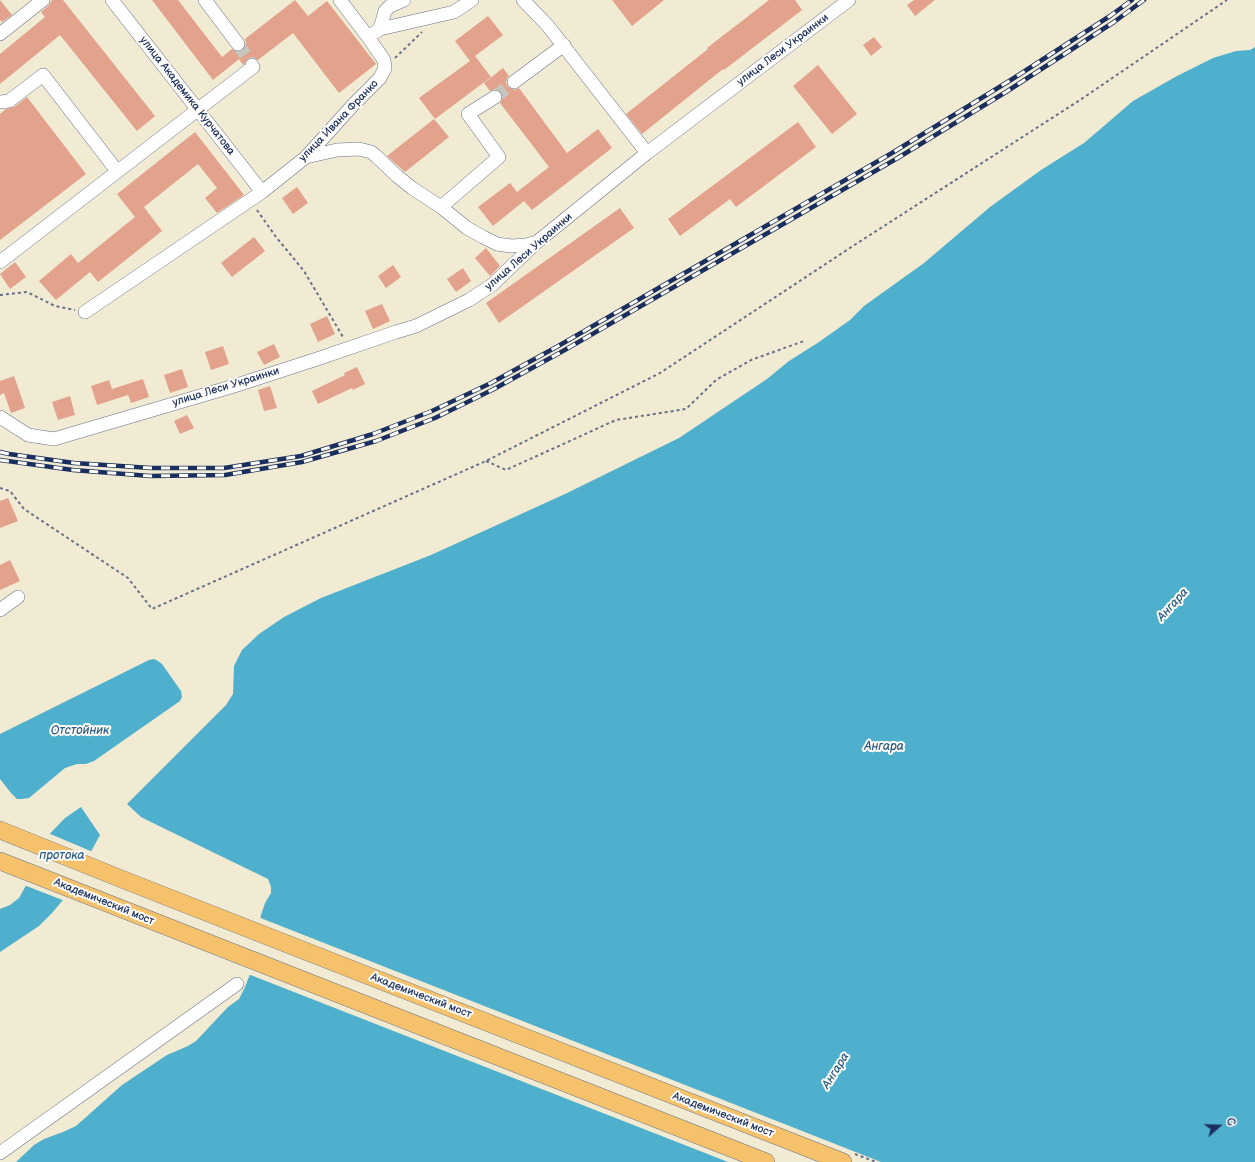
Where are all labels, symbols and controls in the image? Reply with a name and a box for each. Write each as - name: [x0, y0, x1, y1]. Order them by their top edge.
- street label: улица Леси Украинки: [735, 11, 831, 89]
- street label: улица Академика Курчатова: [137, 34, 237, 158]
- street label: улица Ивана Франко: [297, 77, 381, 165]
- street label: улица Леси Украинки: [483, 211, 575, 293]
- street label: улица Леси Украинки: [171, 364, 281, 410]
- water label: Ангара: [1154, 585, 1192, 625]
- water label: Отстойник: [51, 724, 109, 738]
- water label: Ангара: [864, 740, 904, 754]
- water label: протока: [39, 849, 85, 863]
- street label: Академический мост: [52, 876, 156, 928]
- street label: Академический мост: [369, 971, 473, 1021]
- water label: Ангара: [819, 1050, 853, 1092]
- street label: Академический мост: [671, 1090, 775, 1140]
- north arrow: [1199, 1106, 1239, 1146]
- text: С: [1223, 1116, 1238, 1128]

